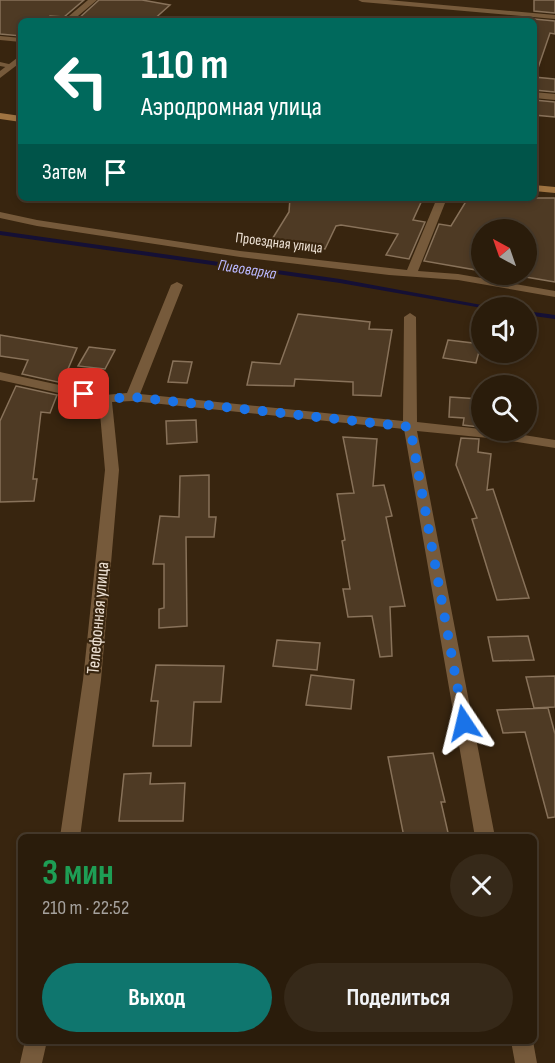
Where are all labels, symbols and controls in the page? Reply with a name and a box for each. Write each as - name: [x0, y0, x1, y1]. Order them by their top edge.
- text: 110 m: [141, 40, 228, 91]
- icon: left: [42, 42, 120, 120]
- text: Аэродромная улица: [141, 91, 322, 123]
- icon: arrive: [99, 156, 132, 189]
- text: Затем: [42, 159, 87, 186]
- north arrow: [471, 219, 537, 285]
- map controls: [471, 219, 537, 441]
- street label: Проездная улица: [234, 228, 324, 258]
- water label: Пивоварка: [216, 256, 278, 284]
- button: sound: [471, 297, 537, 363]
- pin: [58, 368, 109, 419]
- button: search: [471, 375, 537, 441]
- icon: arrive: [67, 377, 100, 410]
- street label: Телефонная улица: [83, 561, 113, 675]
- position arrow: [432, 691, 496, 755]
- text: 3 мин: [42, 852, 114, 895]
- button: close: [450, 854, 513, 917]
- text: 210 m · 22:52: [42, 896, 129, 920]
- button: Выход: [42, 963, 272, 1032]
- button: Поделиться: [284, 963, 513, 1032]

